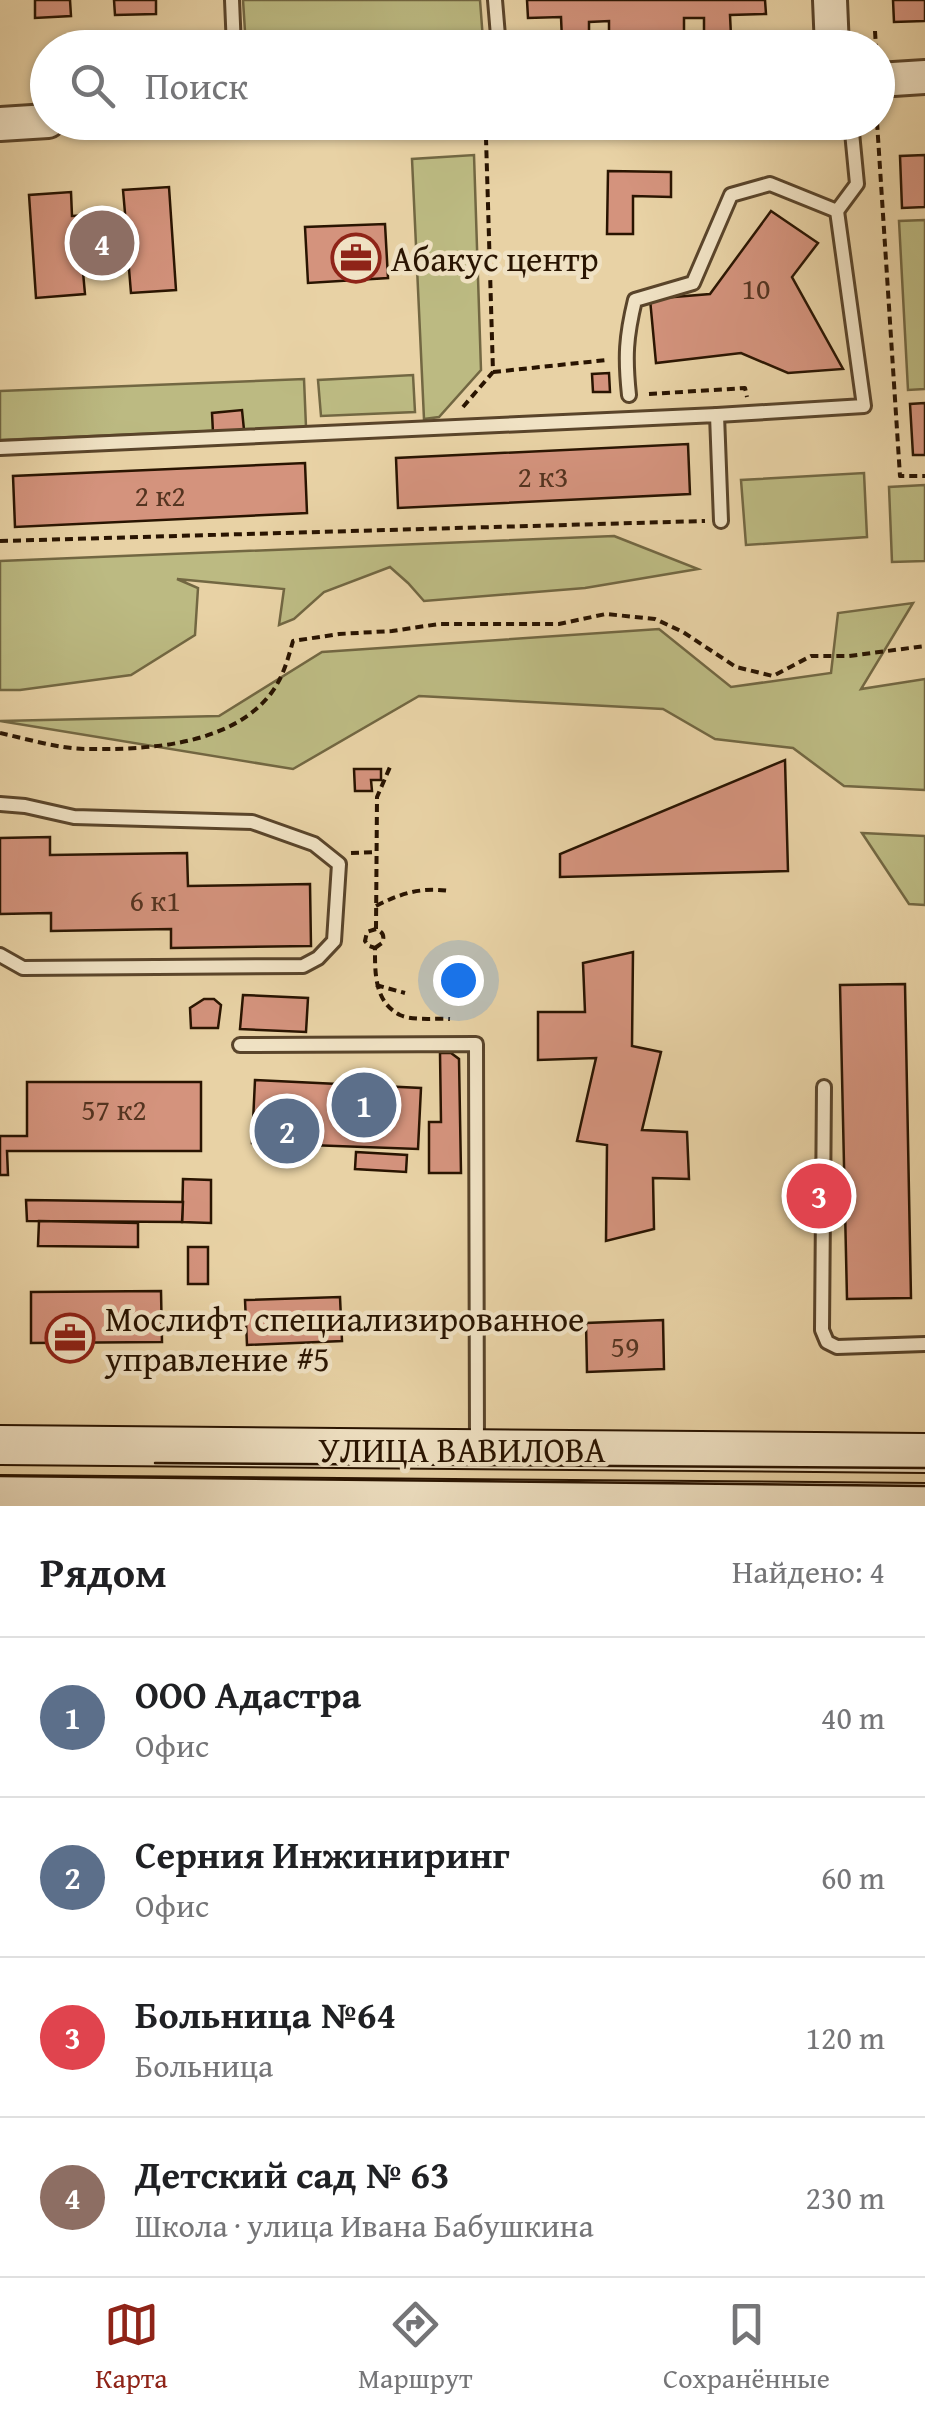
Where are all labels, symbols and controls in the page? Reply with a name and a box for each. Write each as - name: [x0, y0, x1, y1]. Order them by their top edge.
- search box: [30, 30, 895, 140]
- text: Поиск: [145, 57, 248, 113]
- icon: search: [65, 58, 120, 113]
- pin: 4: [70, 206, 134, 280]
- office icon: Абакус центр: [330, 232, 382, 284]
- place label: Абакус центр: [391, 233, 599, 284]
- house number: 10: [742, 266, 770, 310]
- house number: 2 к3: [517, 454, 569, 498]
- house number: 2 к2: [134, 473, 186, 517]
- house number: 6 к1: [129, 878, 181, 922]
- your location: [433, 955, 484, 1006]
- pin: 1: [332, 1068, 396, 1142]
- house number: 57 к2: [81, 1087, 147, 1131]
- pin: 2: [254, 1094, 320, 1168]
- pin: 3: [786, 1158, 852, 1234]
- place label: Мослифт специализированное управление #5: [104, 1293, 585, 1384]
- office icon: Мослифт специализированное управление #5: [44, 1312, 96, 1364]
- house number: 59: [611, 1324, 639, 1368]
- street label: УЛИЦА ВАВИЛОВА: [318, 1424, 606, 1475]
- text: Рядом: [40, 1541, 167, 1602]
- text: Найдено: 4: [732, 1548, 885, 1595]
- text: ООО Адастра: [135, 1666, 361, 1722]
- text: 1: [64, 1694, 81, 1741]
- text: 40 m: [821, 1694, 885, 1741]
- text: Офис: [135, 1722, 209, 1769]
- text: Серния Инжиниринг: [135, 1826, 510, 1882]
- text: 2: [64, 1854, 81, 1901]
- text: 60 m: [821, 1854, 885, 1901]
- text: Офис: [135, 1882, 209, 1929]
- text: Больница №64: [135, 1986, 396, 2042]
- text: 3: [64, 2014, 81, 2061]
- text: 120 m: [806, 2014, 885, 2061]
- text: Больница: [135, 2042, 273, 2089]
- text: Детский сад № 63: [135, 2146, 450, 2202]
- text: 4: [64, 2174, 81, 2221]
- text: 230 m: [806, 2174, 885, 2221]
- text: Школа · улица Ивана Бабушкина: [135, 2202, 594, 2249]
- tab: Карта: [95, 2297, 168, 2398]
- tab: Маршрут: [358, 2297, 473, 2398]
- tab: Сохранённые: [663, 2297, 830, 2398]

